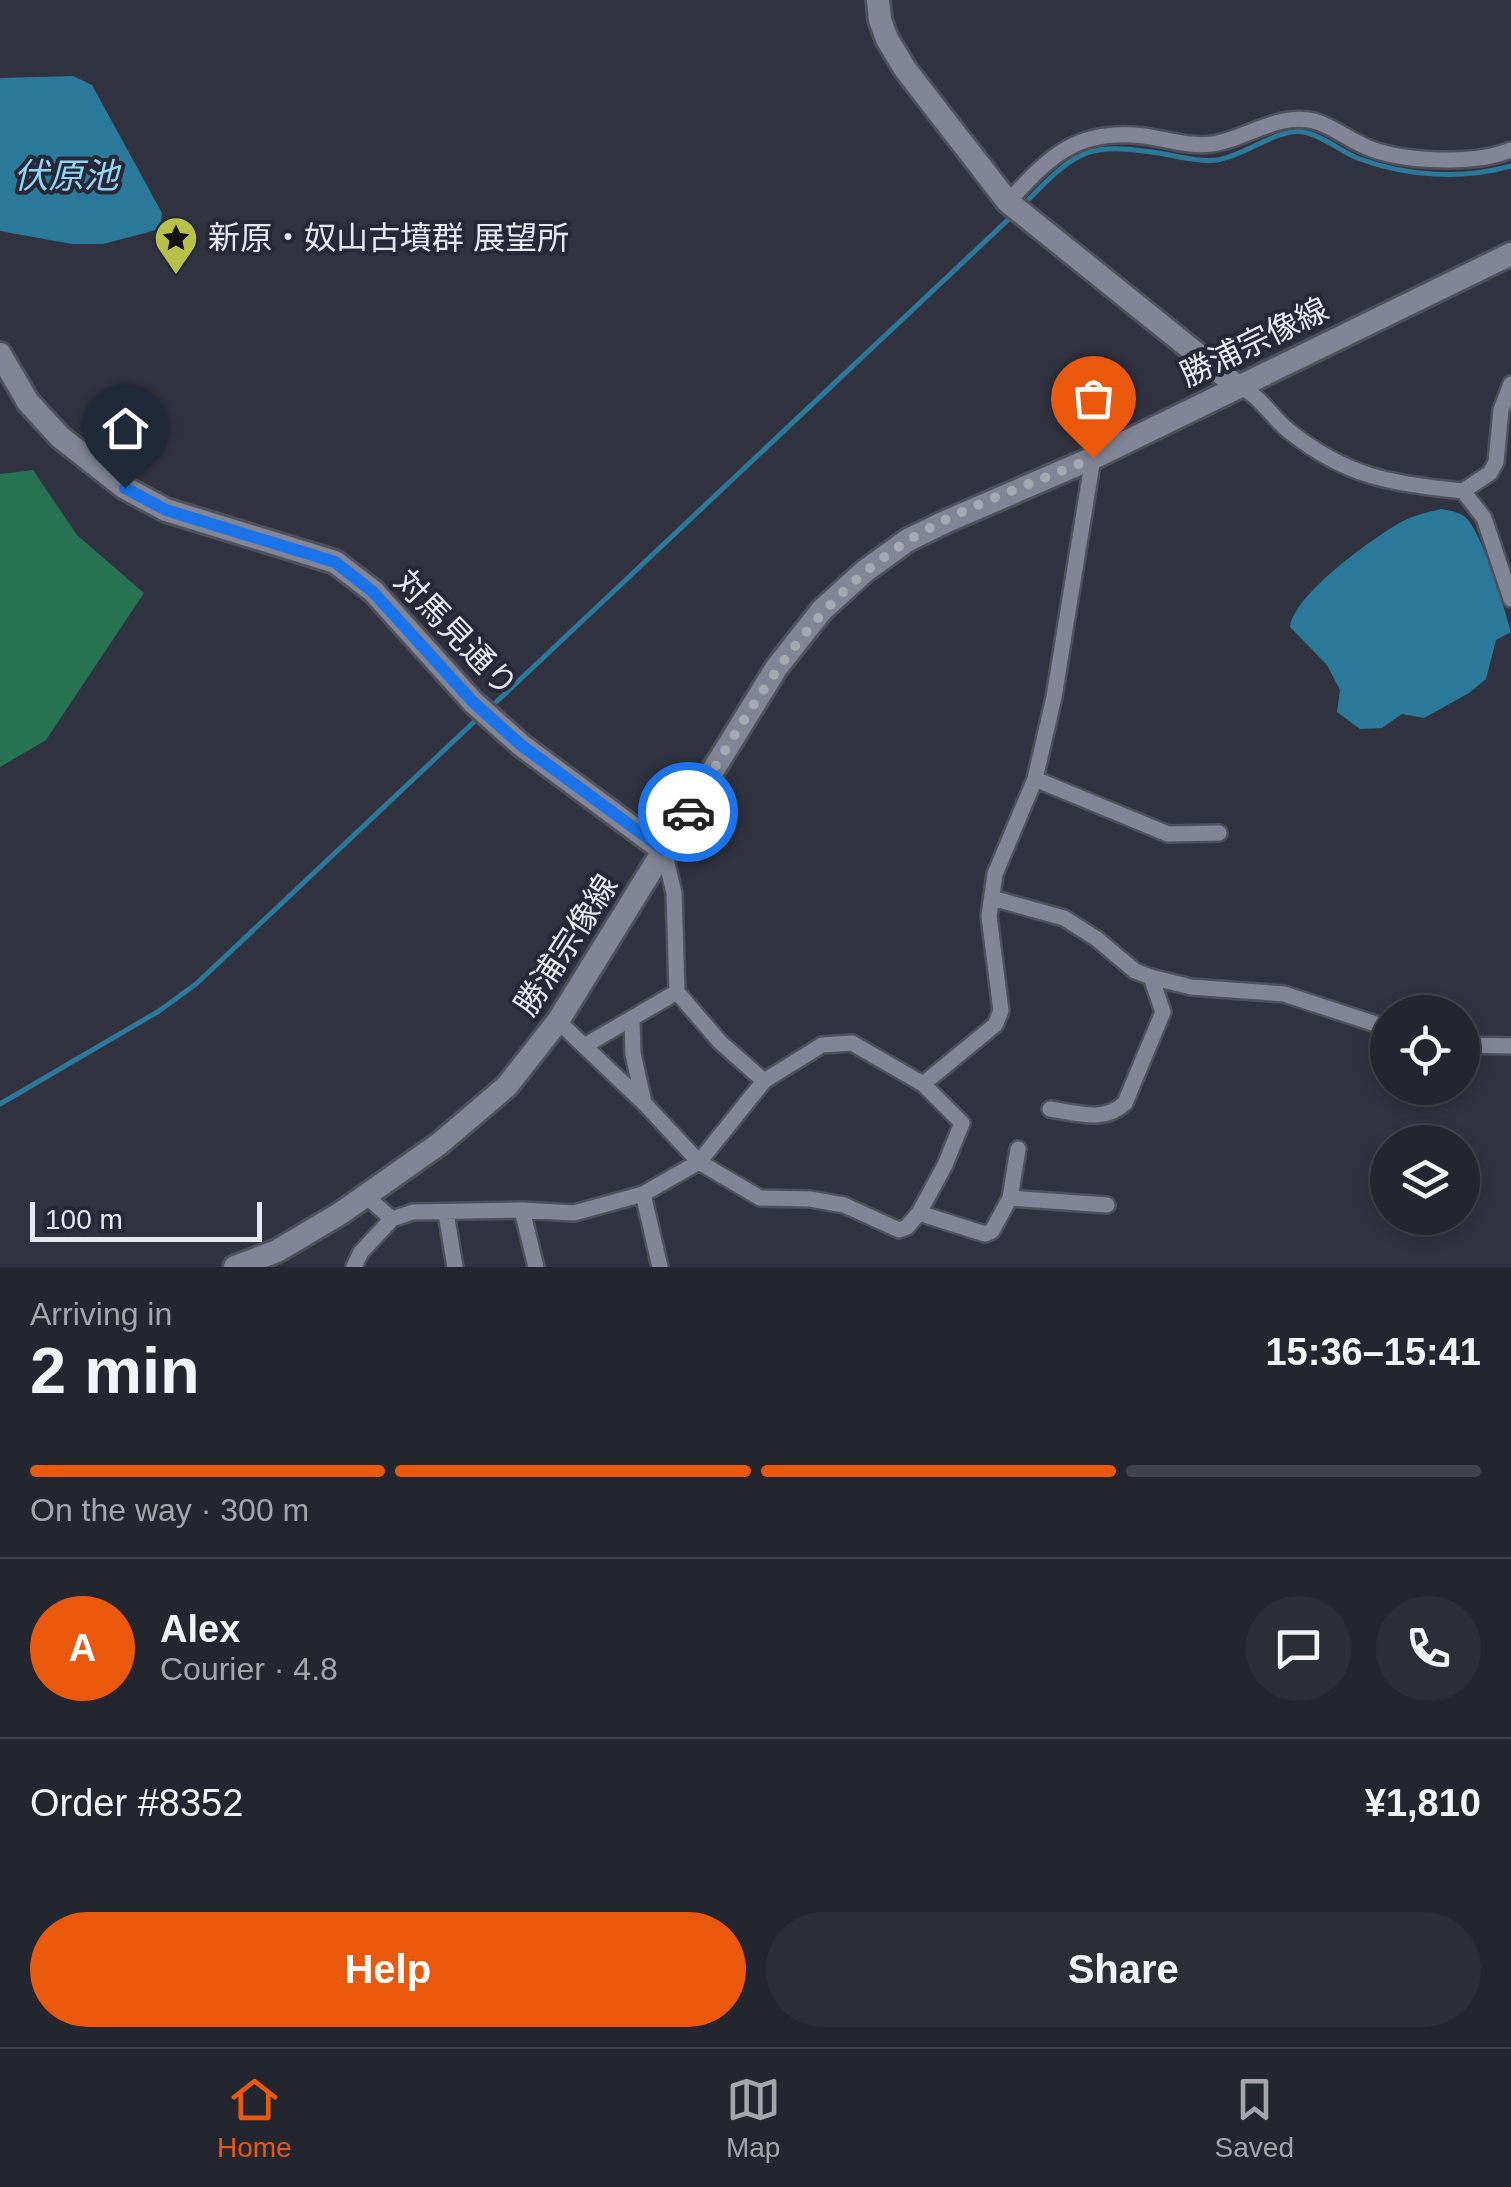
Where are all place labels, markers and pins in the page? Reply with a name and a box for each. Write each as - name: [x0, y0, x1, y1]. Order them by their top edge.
- place icon: 新原・奴山古墳群 展望所: [153, 215, 199, 276]
- place label: 新原・奴山古墳群 展望所: [208, 220, 569, 256]
- pin: [1051, 356, 1136, 459]
- pin: [83, 386, 168, 489]

